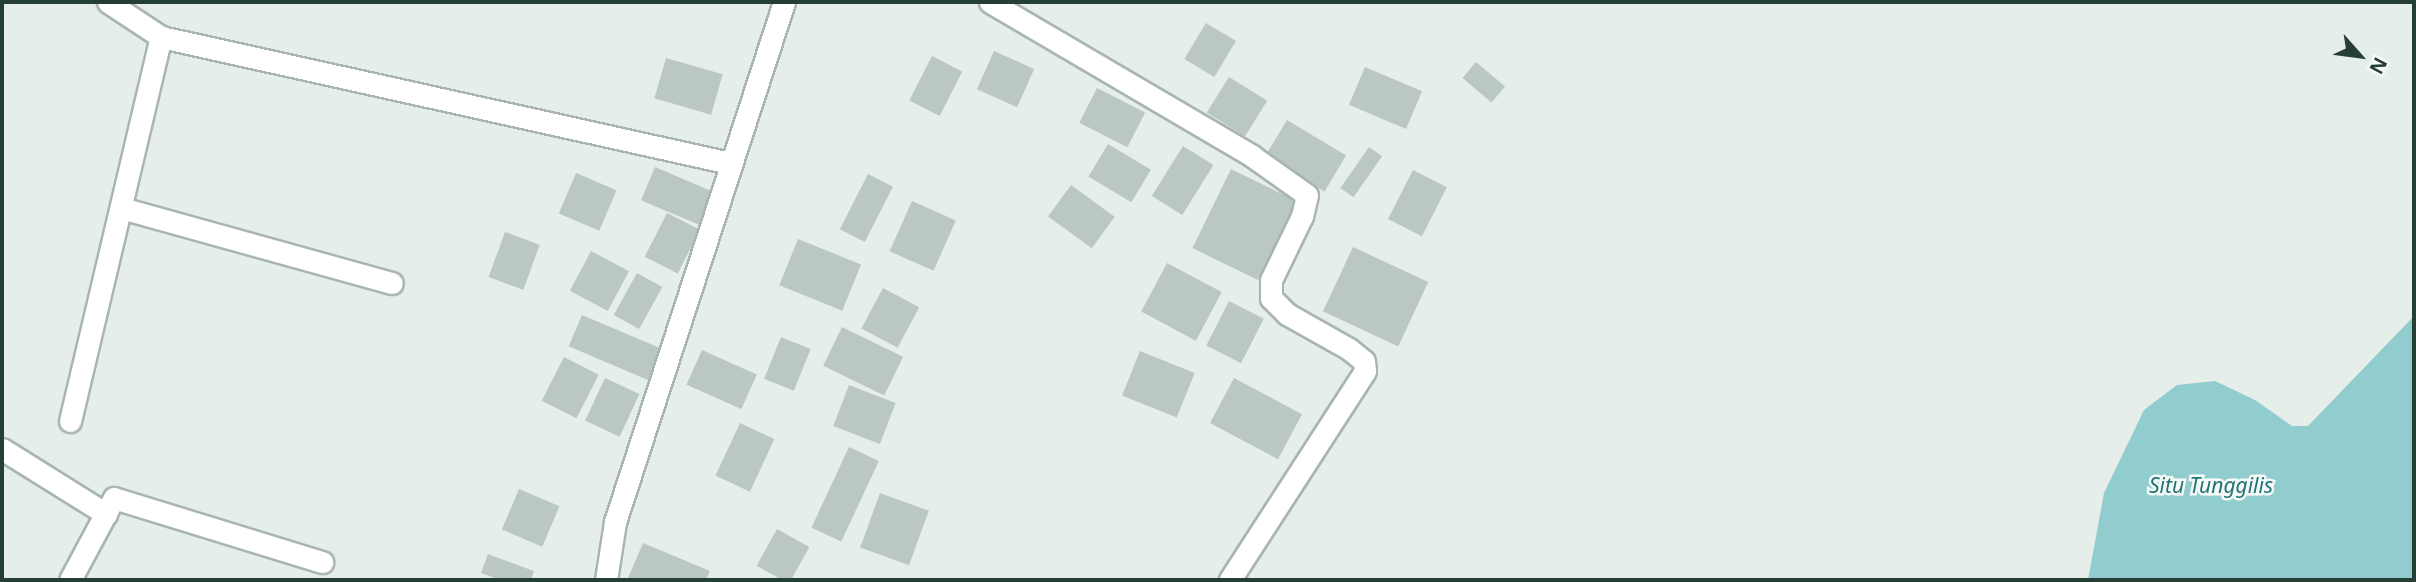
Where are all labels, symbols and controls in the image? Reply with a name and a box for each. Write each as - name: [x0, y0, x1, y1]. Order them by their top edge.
- north arrow: [2325, 21, 2395, 91]
- text: N: [2363, 53, 2394, 79]
- water label: Situ Tunggilis: [2149, 472, 2273, 498]

